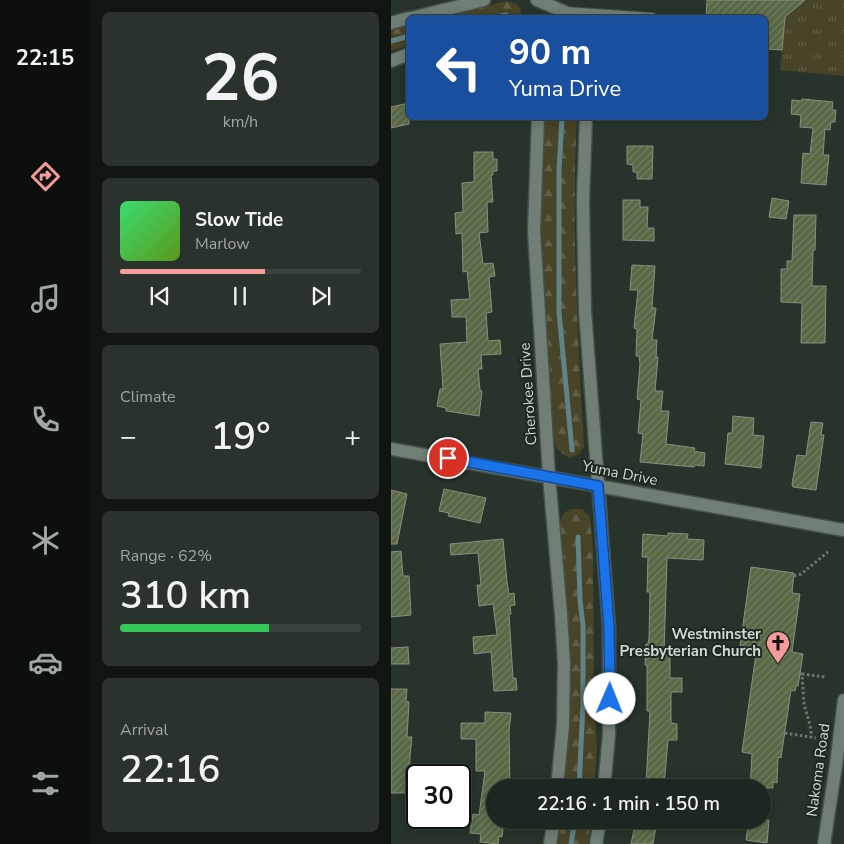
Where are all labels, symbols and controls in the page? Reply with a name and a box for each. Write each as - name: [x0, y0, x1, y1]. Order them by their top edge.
- text: 90 m: [509, 29, 591, 76]
- text: 26: [201, 34, 280, 123]
- icon: left: [426, 35, 491, 100]
- text: 22:15: [16, 43, 74, 73]
- text: Yuma Drive: [509, 74, 621, 104]
- text: km/h: [223, 111, 258, 133]
- icon: directions: [28, 159, 63, 194]
- text: Slow Tide: [195, 207, 283, 233]
- text: Marlow: [195, 233, 250, 255]
- icon: music: [28, 281, 63, 316]
- icon: previous: [146, 282, 174, 310]
- icon: pause: [226, 282, 254, 310]
- icon: next: [307, 282, 335, 310]
- street label: Cherokee Drive: [514, 342, 542, 446]
- text: Climate: [120, 386, 175, 408]
- icon: phone: [28, 402, 63, 437]
- text: 19°: [211, 411, 270, 462]
- text: −: [120, 418, 137, 456]
- text: +: [344, 418, 361, 456]
- pin: [427, 437, 469, 479]
- icon: arrive: [434, 444, 462, 472]
- street label: Yuma Drive: [580, 456, 659, 490]
- icon: climate: [28, 523, 63, 558]
- text: Range · 62%: [120, 545, 212, 567]
- text: 310 km: [120, 570, 251, 621]
- place label: Westminster Presbyterian Church: [619, 624, 761, 661]
- church icon: Westminster Presbyterian Church: [765, 630, 791, 664]
- icon: car: [28, 645, 63, 680]
- position arrow: [583, 672, 635, 724]
- text: Arrival: [120, 719, 168, 741]
- street label: Nakoma Road: [802, 722, 834, 818]
- text: 22:16: [120, 744, 220, 795]
- speed limit sign: 30: [406, 764, 471, 829]
- icon: filters: [28, 766, 63, 801]
- text: 22:16 · 1 min · 150 m: [537, 791, 720, 817]

